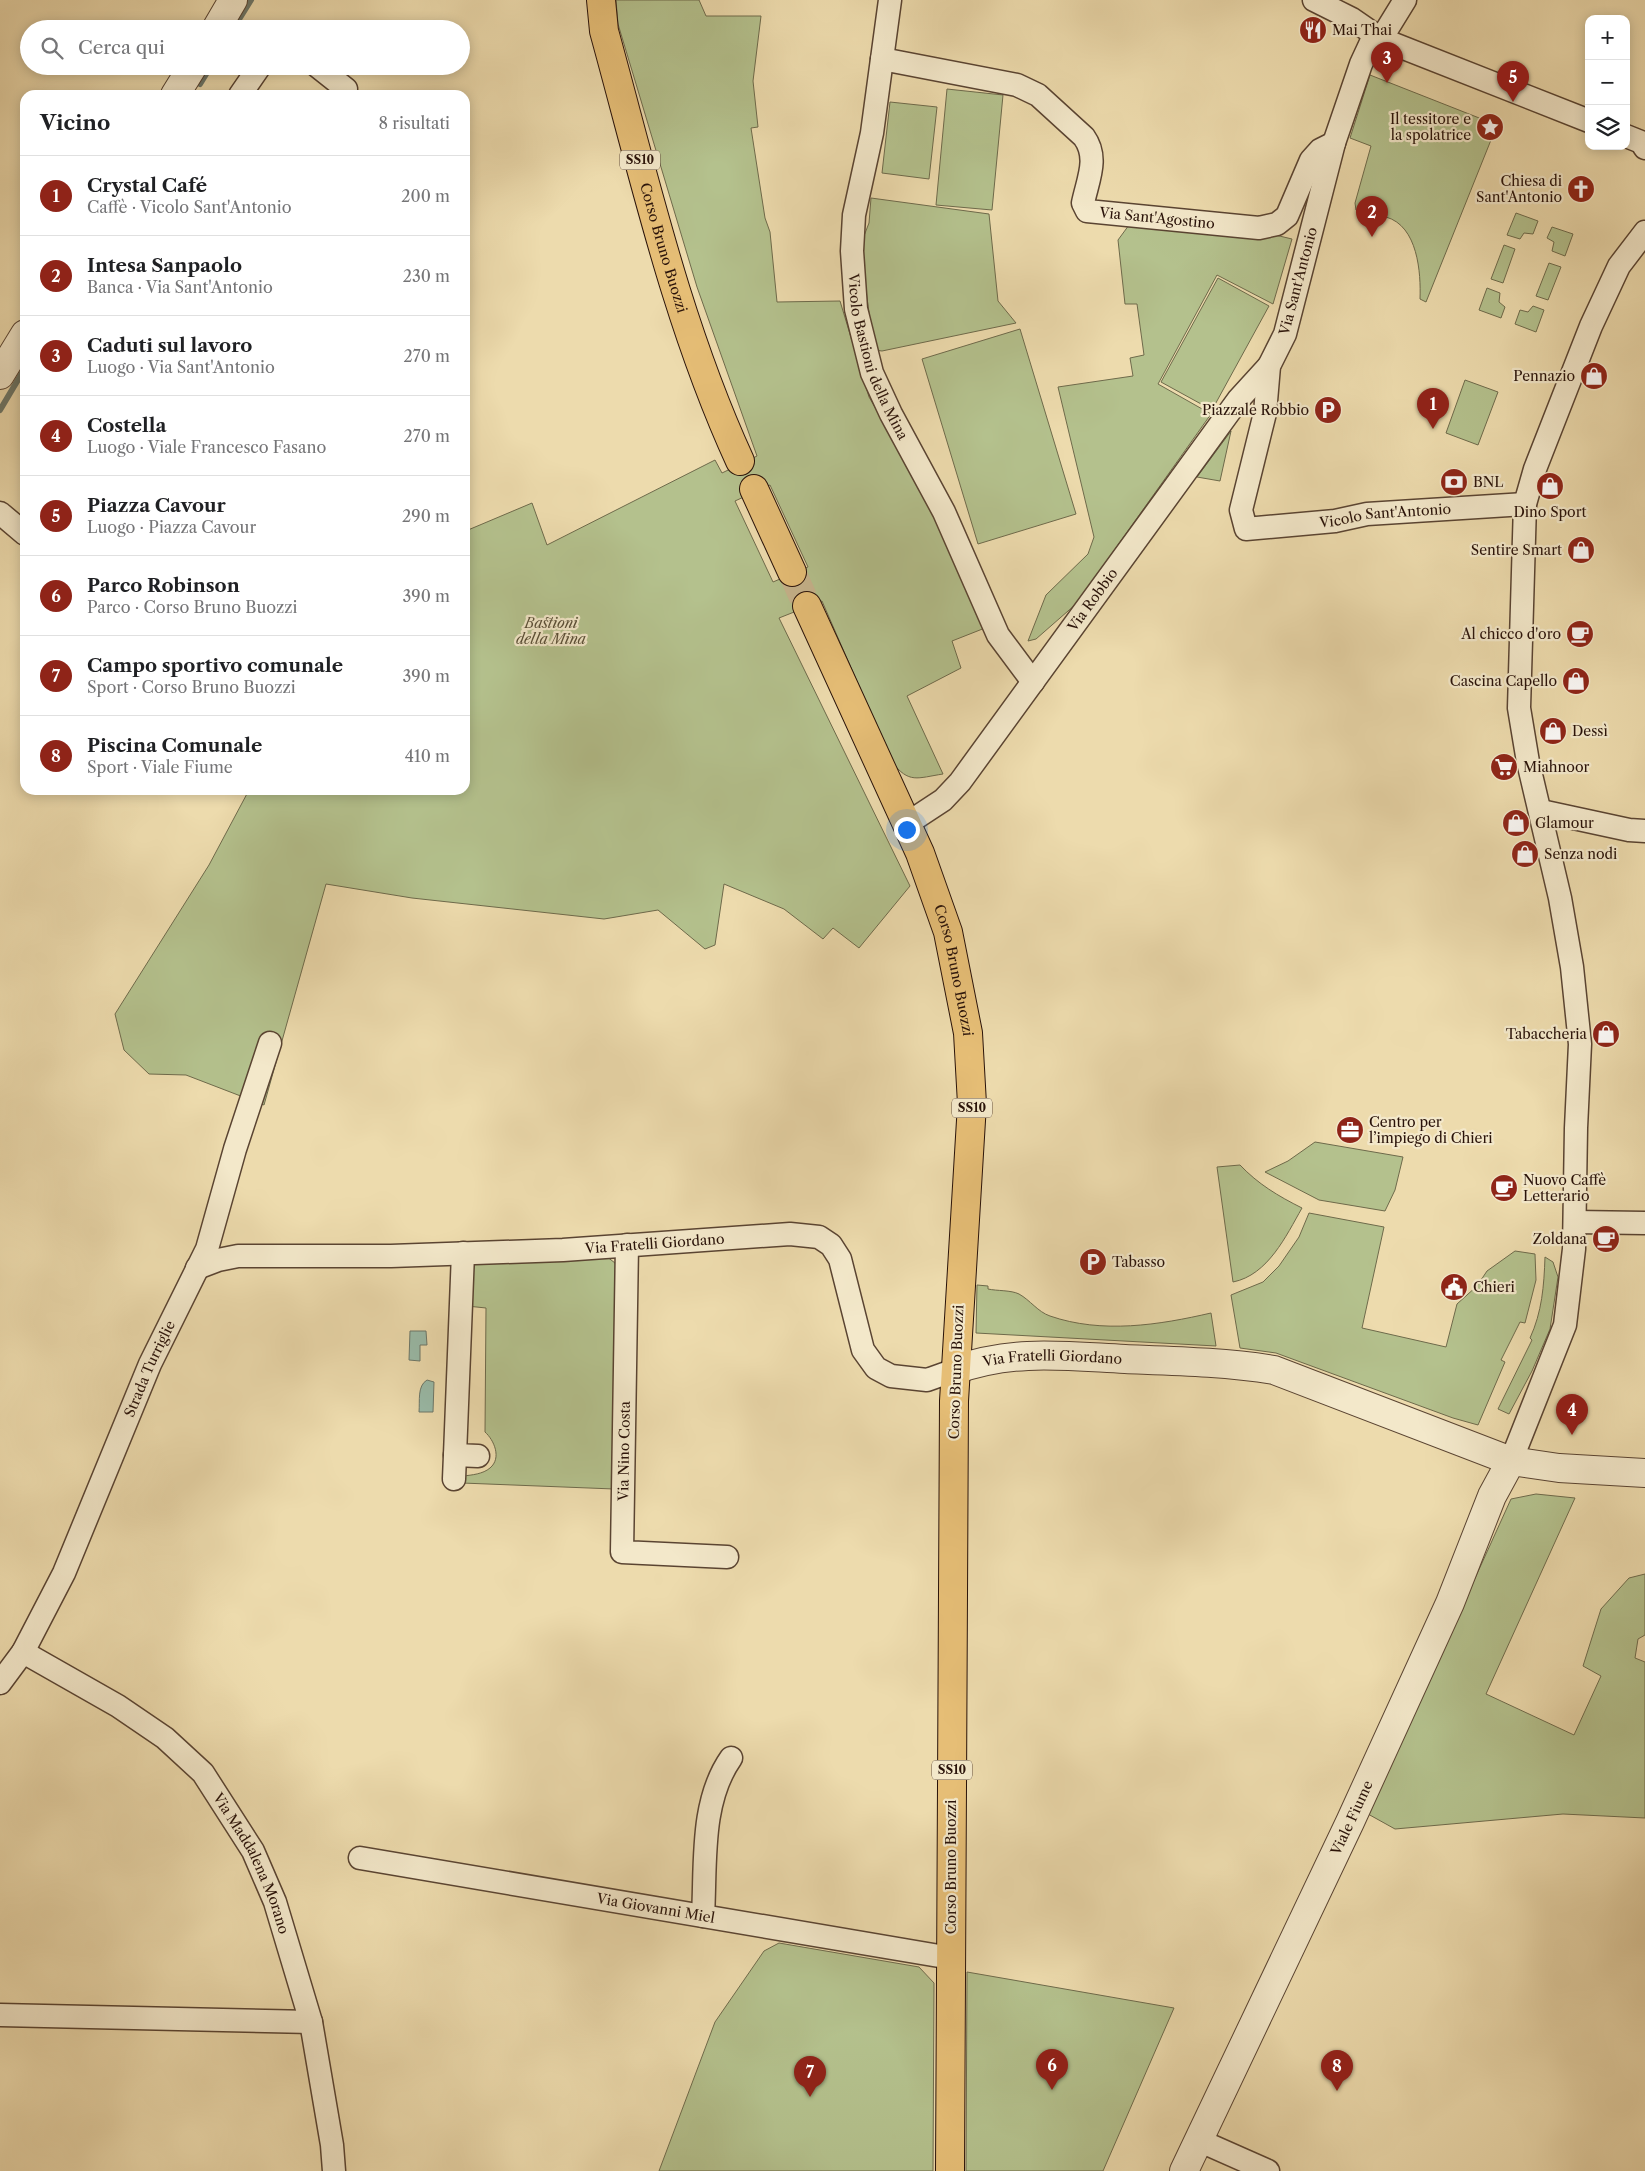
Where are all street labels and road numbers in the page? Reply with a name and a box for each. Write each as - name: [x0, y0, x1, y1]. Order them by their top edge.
- road number: SS10: [620, 150, 660, 170]
- street label: Corso Bruno Buozzi: [636, 181, 691, 315]
- street label: Via Sant'Agostino: [1098, 203, 1216, 233]
- street label: Via Sant'Antonio: [1275, 225, 1321, 338]
- street label: Vicolo Bastioni della Mina: [844, 272, 912, 443]
- street label: Vicolo Sant'Antonio: [1317, 500, 1452, 531]
- street label: Via Robbio: [1063, 565, 1122, 636]
- street label: Corso Bruno Buozzi: [930, 902, 977, 1037]
- road number: SS10: [952, 1098, 992, 1118]
- street label: Via Fratelli Giordano: [583, 1230, 725, 1257]
- street label: Corso Bruno Buozzi: [945, 1304, 967, 1440]
- street label: Strada Turriglie: [120, 1317, 179, 1420]
- street label: Via Fratelli Giordano: [980, 1346, 1123, 1371]
- street label: Via Nino Costa: [614, 1400, 634, 1502]
- road number: SS10: [932, 1760, 972, 1780]
- street label: Viale Fiume: [1326, 1777, 1377, 1859]
- street label: Via Maddalena Morano: [209, 1789, 293, 1936]
- street label: Corso Bruno Buozzi: [942, 1800, 960, 1934]
- street label: Via Giovanni Miel: [594, 1889, 716, 1927]

